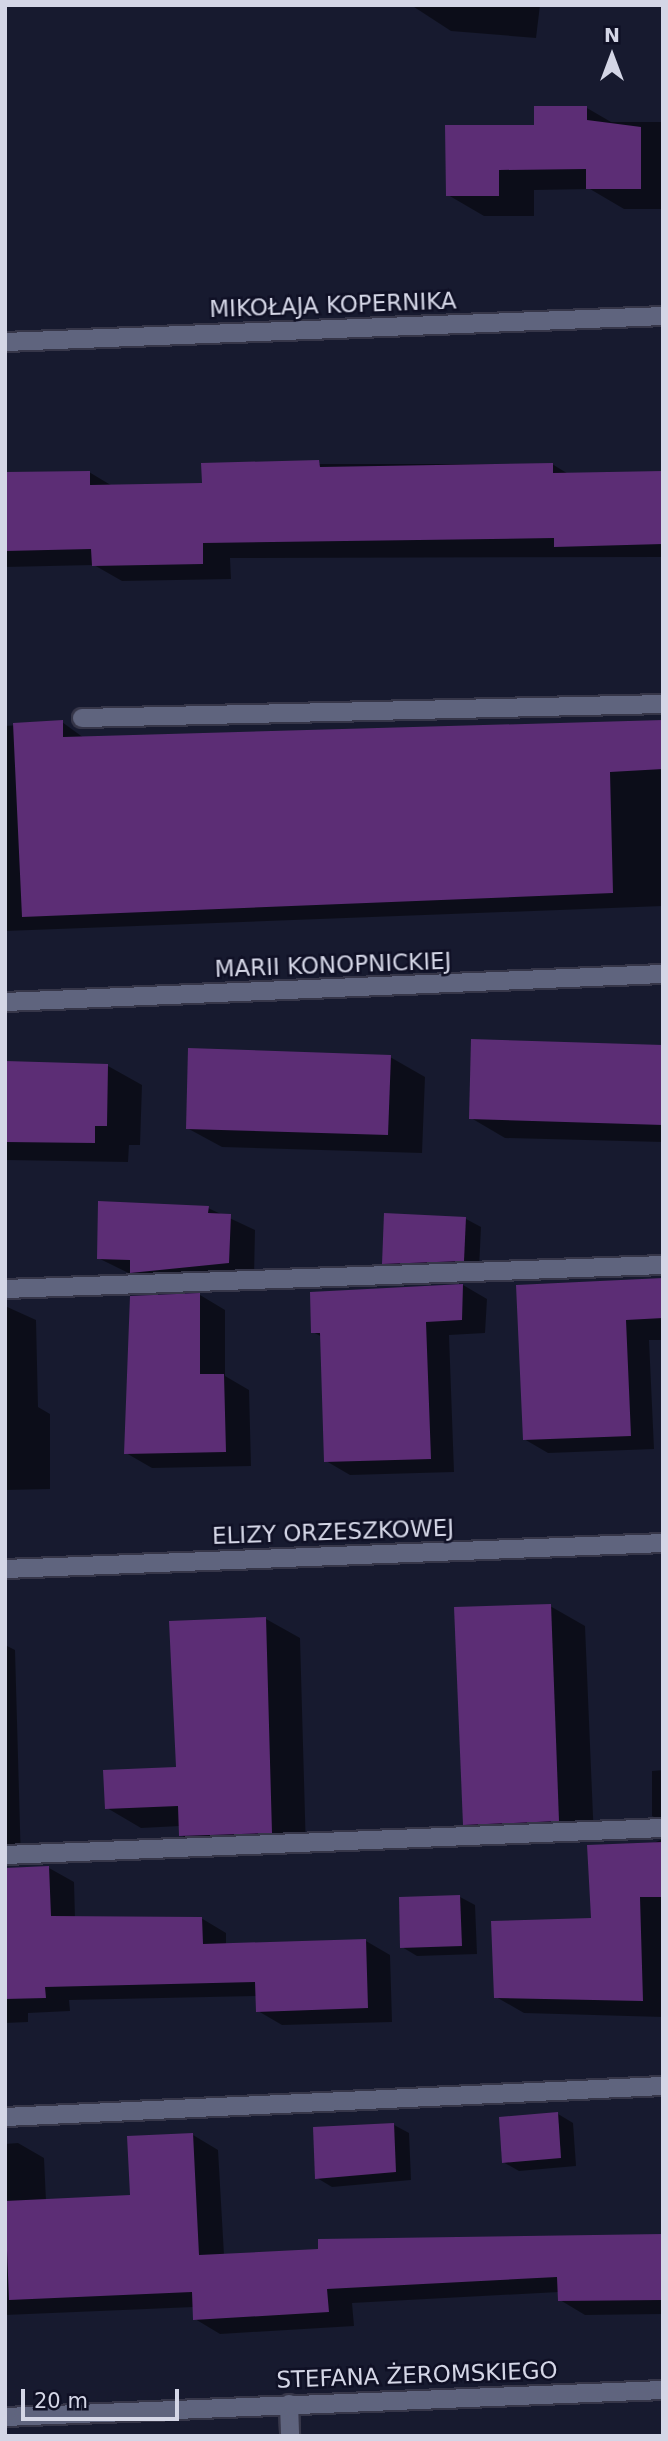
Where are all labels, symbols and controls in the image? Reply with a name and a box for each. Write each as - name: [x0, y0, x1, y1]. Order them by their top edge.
- north arrow: [577, 21, 647, 91]
- text: N: [604, 24, 620, 46]
- street label: MIKOŁAJA KOPERNIKA: [209, 287, 457, 323]
- street label: MARII KONOPNICKIEJ: [214, 947, 452, 983]
- street label: ELIZY ORZESZKOWEJ: [212, 1514, 454, 1550]
- street label: STEFANA ŻEROMSKIEGO: [276, 2356, 558, 2394]
- scale bar: [24, 2374, 182, 2418]
- text: 20 m: [34, 2389, 88, 2413]

